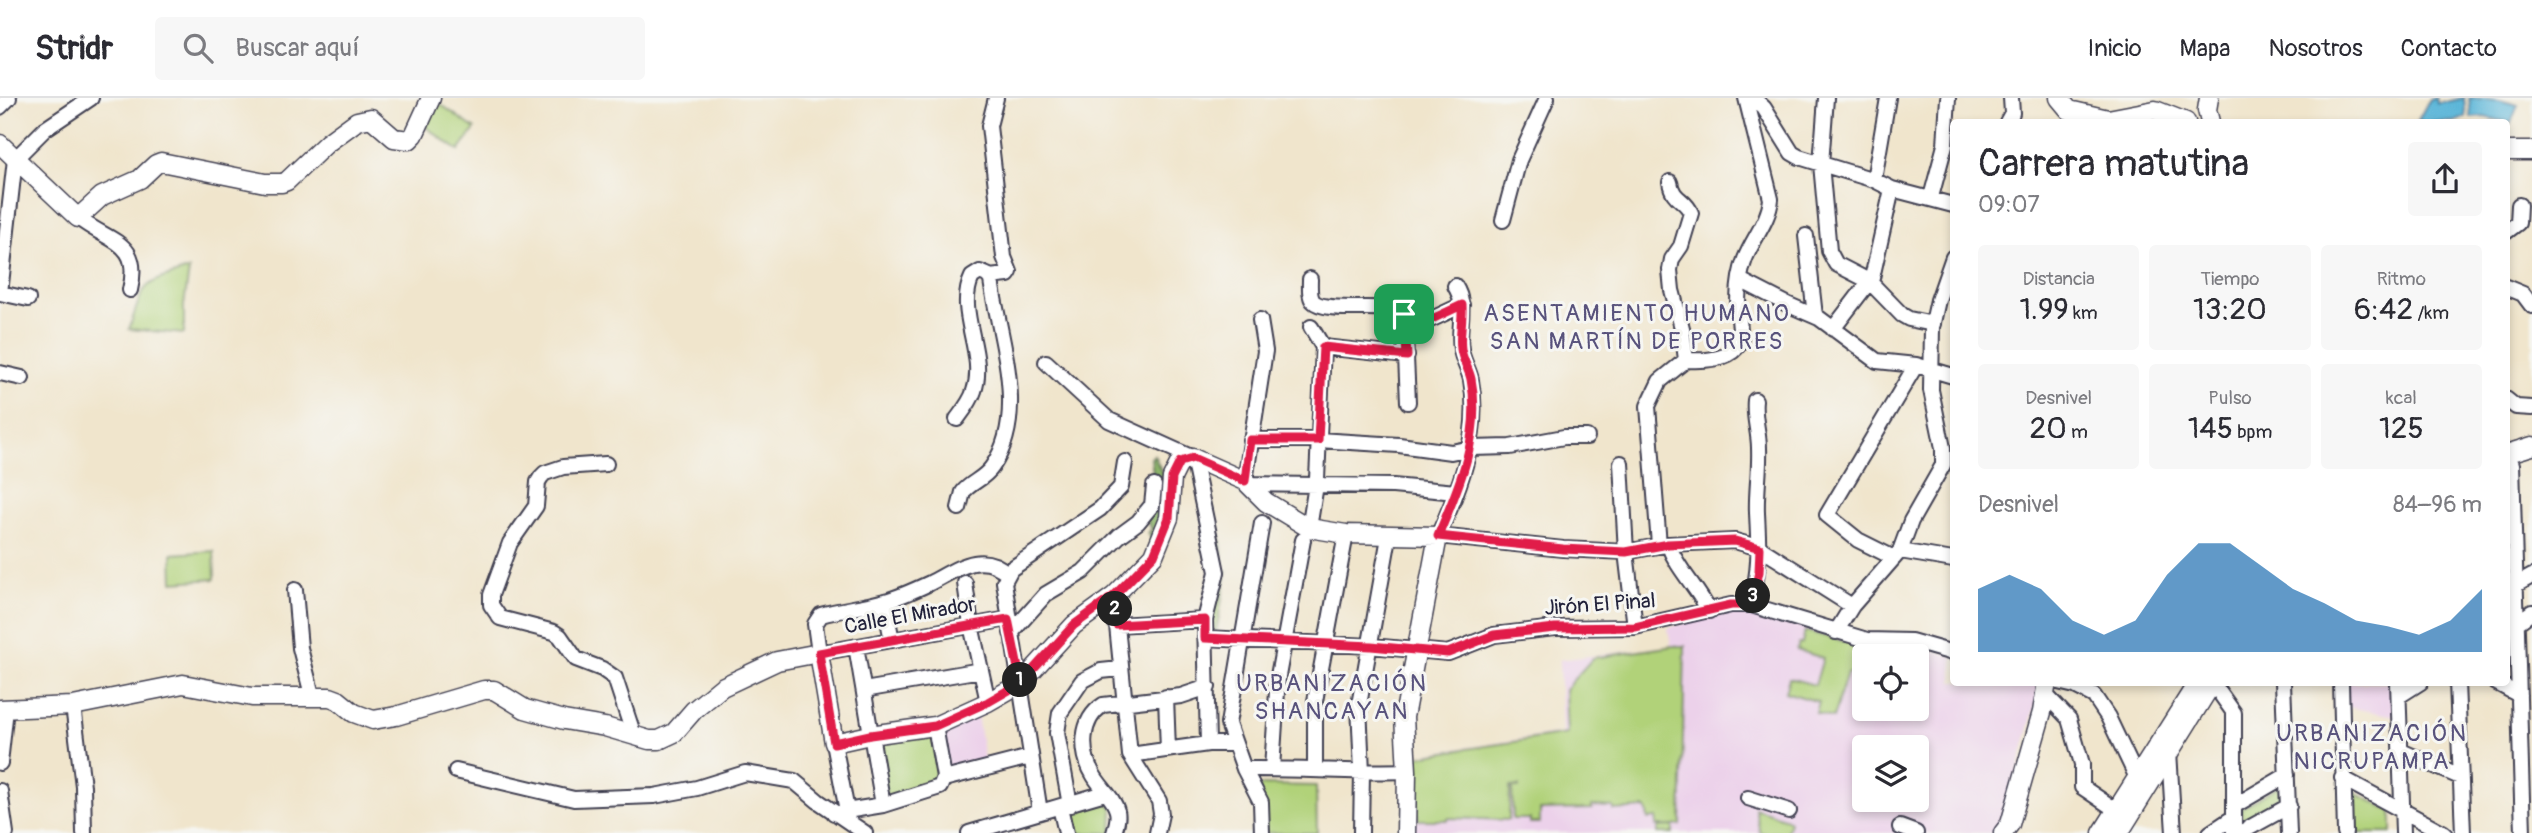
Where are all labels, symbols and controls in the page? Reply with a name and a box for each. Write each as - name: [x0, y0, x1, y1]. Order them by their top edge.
- search box: [155, 17, 645, 80]
- text: Stridr: [35, 28, 113, 69]
- icon: search: [179, 29, 217, 67]
- text: Buscar aquí: [235, 32, 359, 64]
- text: Inicio: [2088, 34, 2142, 63]
- text: Mapa: [2180, 34, 2231, 63]
- text: Nosotros: [2269, 34, 2363, 63]
- text: Contacto: [2401, 34, 2497, 63]
- text: Carrera matutina: [1978, 140, 2249, 188]
- button: share: [2408, 142, 2482, 216]
- text: 09:07: [1978, 190, 2040, 219]
- text: Distancia: [2022, 267, 2095, 291]
- text: Tiempo: [2200, 267, 2260, 291]
- text: Ritmo: [2377, 267, 2426, 291]
- pin: [1374, 284, 1434, 344]
- text: 1.99: [2020, 291, 2069, 328]
- text: 13:20: [2193, 291, 2267, 328]
- text: 6:42: [2354, 291, 2413, 328]
- icon: arrive: [1385, 295, 1423, 333]
- district label: ASENTAMIENTO HUMANO SAN MARTÍN DE PORRES: [1483, 299, 1791, 356]
- text: km: [2069, 301, 2098, 325]
- text: /km: [2413, 301, 2449, 325]
- text: Desnivel: [2025, 386, 2092, 410]
- text: Pulso: [2208, 386, 2252, 410]
- text: kcal: [2386, 386, 2417, 410]
- text: 20: [2030, 410, 2067, 447]
- text: 145: [2188, 410, 2233, 447]
- text: 125: [2379, 410, 2424, 447]
- text: m: [2067, 420, 2088, 444]
- text: bpm: [2233, 420, 2272, 444]
- text: Desnivel: [1978, 490, 2059, 519]
- text: 84–96 m: [2393, 490, 2482, 519]
- pin: 3: [1736, 578, 1770, 614]
- text: 3: [1747, 583, 1758, 607]
- street label: Jirón El Pinal: [1543, 587, 1657, 622]
- street label: Calle El Mirador: [842, 591, 978, 640]
- pin: 2: [1098, 592, 1132, 626]
- text: 2: [1109, 596, 1120, 620]
- map controls: [1852, 644, 1929, 812]
- button: locate: [1852, 644, 1929, 721]
- pin: 1: [1002, 662, 1038, 698]
- text: 1: [1016, 667, 1023, 691]
- district label: URBANIZACIÓN SHANCAYAN: [1236, 668, 1428, 726]
- district label: URBANIZACIÓN NICRUPAMPA: [2276, 718, 2468, 776]
- button: layers: [1852, 735, 1929, 812]

